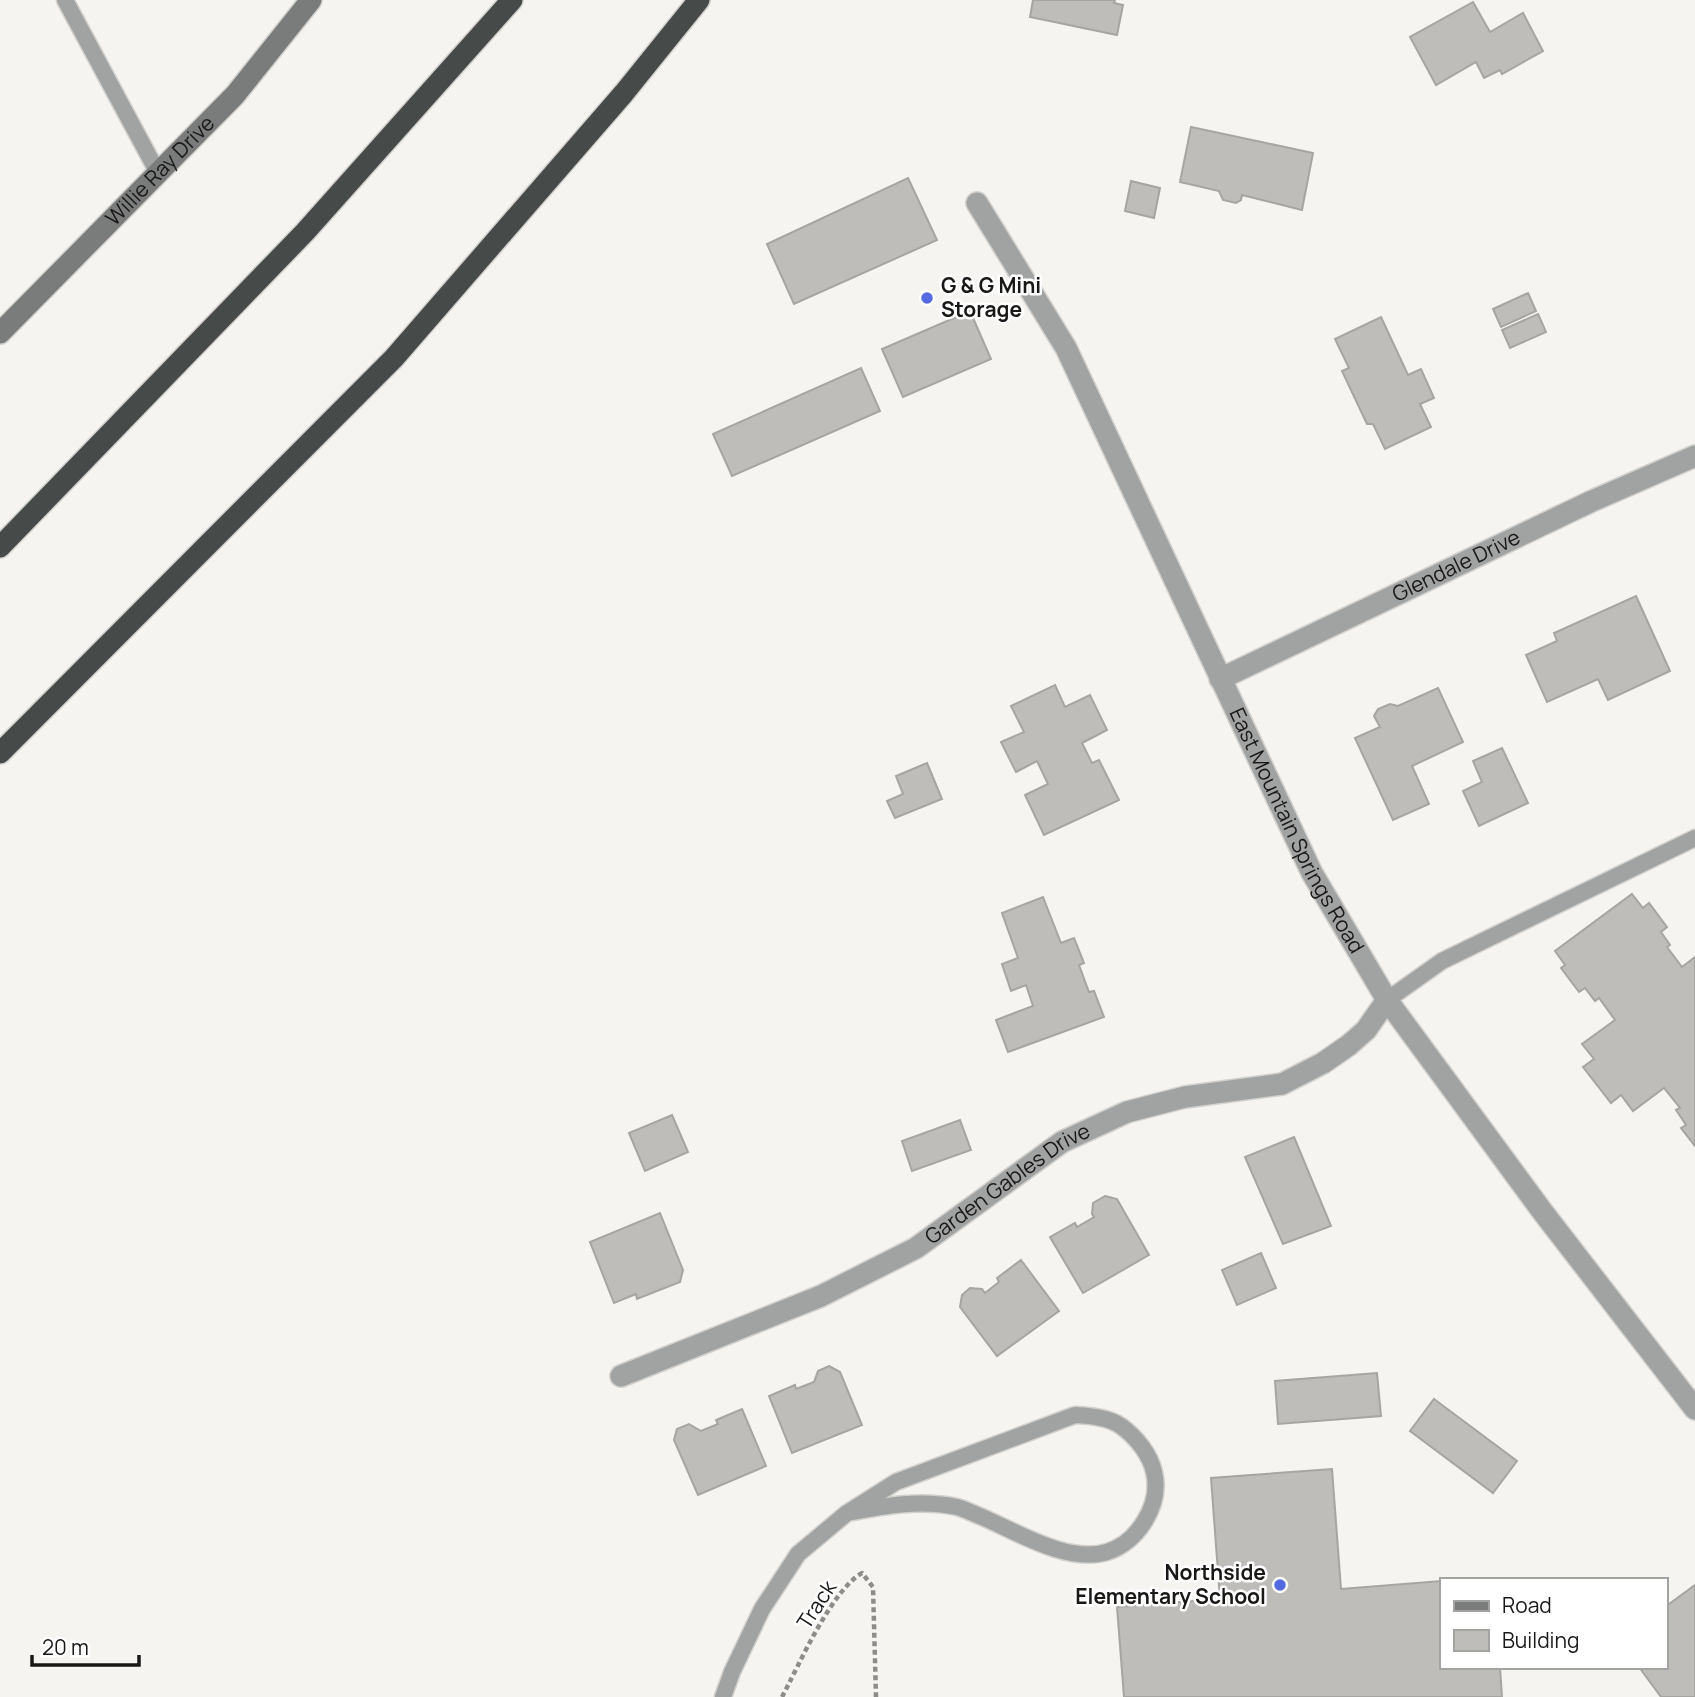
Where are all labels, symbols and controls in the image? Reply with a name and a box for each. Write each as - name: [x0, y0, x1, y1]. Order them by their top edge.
- street label: Willie Ray Drive: [99, 109, 220, 231]
- place label: G & G Mini Storage: [941, 271, 1041, 323]
- marker: G & G Mini Storage: [919, 290, 935, 306]
- street label: Glendale Drive: [1387, 522, 1525, 608]
- street label: East Mountain Springs Road: [1223, 703, 1371, 958]
- street label: Garden Gables Drive: [919, 1116, 1094, 1250]
- place label: Northside Elementary School: [1075, 1558, 1266, 1610]
- street label: Track: [790, 1574, 842, 1634]
- marker: Northside Elementary School: [1272, 1577, 1288, 1593]
- legend: [1440, 1578, 1667, 1669]
- text: Road: [1502, 1591, 1552, 1619]
- scale bar: [32, 1624, 138, 1668]
- text: Building: [1502, 1626, 1579, 1654]
- text: 20 m: [42, 1633, 89, 1661]

